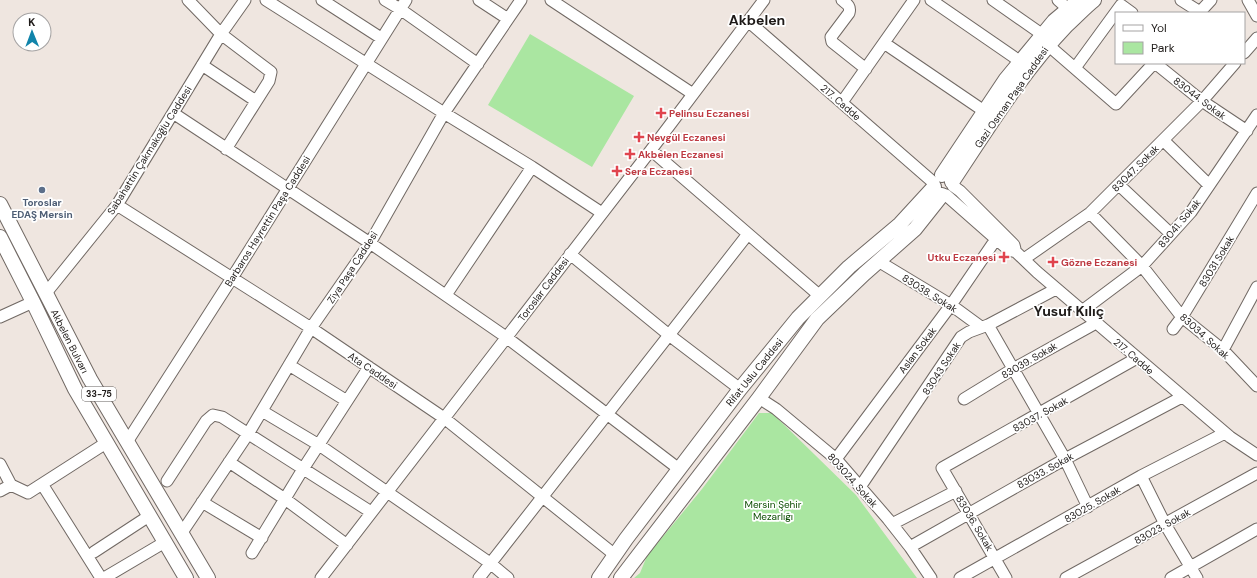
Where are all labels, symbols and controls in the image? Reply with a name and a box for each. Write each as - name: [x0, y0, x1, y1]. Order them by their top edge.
- district label: Akbelen: [729, 11, 785, 29]
- north arrow: [12, 12, 52, 52]
- legend: [1115, 12, 1245, 64]
- text: K: [28, 15, 36, 29]
- text: Yol: [1151, 20, 1167, 36]
- text: Park: [1151, 40, 1175, 56]
- street label: Gazi Osman Paşa Caddesi: [972, 44, 1051, 150]
- street label: 83044. Sokak: [1171, 74, 1229, 122]
- street label: 217. Cadde: [818, 81, 864, 124]
- street label: Sabahattin Çakmakoğlu Caddesi: [104, 83, 195, 217]
- place label: Pelinsu Eczanesi: [669, 107, 749, 120]
- marker: Pelinsu Eczanesi: [656, 108, 666, 118]
- place label: Nevgül Eczanesi: [647, 131, 726, 144]
- marker: Nevgül Eczanesi: [634, 132, 644, 142]
- street label: 83047. Sokak: [1109, 142, 1162, 195]
- place label: Akbelen Eczanesi: [638, 148, 724, 161]
- marker: Akbelen Eczanesi: [625, 149, 635, 159]
- street label: Barbaros Hayrettin Paşa Caddesi: [222, 153, 313, 289]
- place label: Sera Eczanesi: [625, 165, 693, 178]
- marker: Sera Eczanesi: [612, 166, 622, 176]
- marker: Toroslar EDAŞ Mersin: [37, 185, 47, 195]
- place label: Toroslar EDAŞ Mersin: [11, 196, 73, 221]
- street label: 83041. Sokak: [1155, 196, 1204, 250]
- street label: Ziya Paşa Caddesi: [324, 229, 381, 306]
- street label: 83031 Sokak: [1196, 233, 1237, 289]
- place label: Utku Eczanesi: [928, 251, 996, 264]
- marker: Utku Eczanesi: [999, 252, 1009, 262]
- street label: Toroslar Caddesi: [515, 254, 572, 324]
- place label: Gözne Eczanesi: [1061, 256, 1137, 269]
- marker: Gözne Eczanesi: [1048, 257, 1058, 267]
- street label: 83038. Sokak: [900, 271, 960, 316]
- district label: Yusuf Kılıç: [1034, 302, 1104, 320]
- street label: Akbelen Bulvarı: [48, 307, 91, 376]
- street label: 83034. Sokak: [1177, 311, 1232, 362]
- street label: Aslan Sokak: [896, 324, 939, 376]
- street label: 217. Cadde: [1111, 335, 1157, 378]
- street label: Rifat Uslu Caddesi: [723, 336, 786, 409]
- street label: 83043 Sokak: [919, 339, 963, 397]
- street label: 83039. Sokak: [999, 339, 1059, 382]
- street label: Ata Caddesi: [346, 349, 400, 392]
- road number: 33-75: [82, 387, 116, 401]
- street label: 83037. Sokak: [1010, 394, 1070, 435]
- street label: 803024. Sokak: [825, 450, 881, 510]
- street label: 83033. Sokak: [1015, 450, 1076, 491]
- street label: 83025. Sokak: [1062, 483, 1123, 526]
- street label: 83036. Sokak: [953, 493, 996, 553]
- park label: Mersin Şehir Mezarlığı: [745, 498, 802, 523]
- street label: 83023. Sokak: [1132, 506, 1193, 547]

